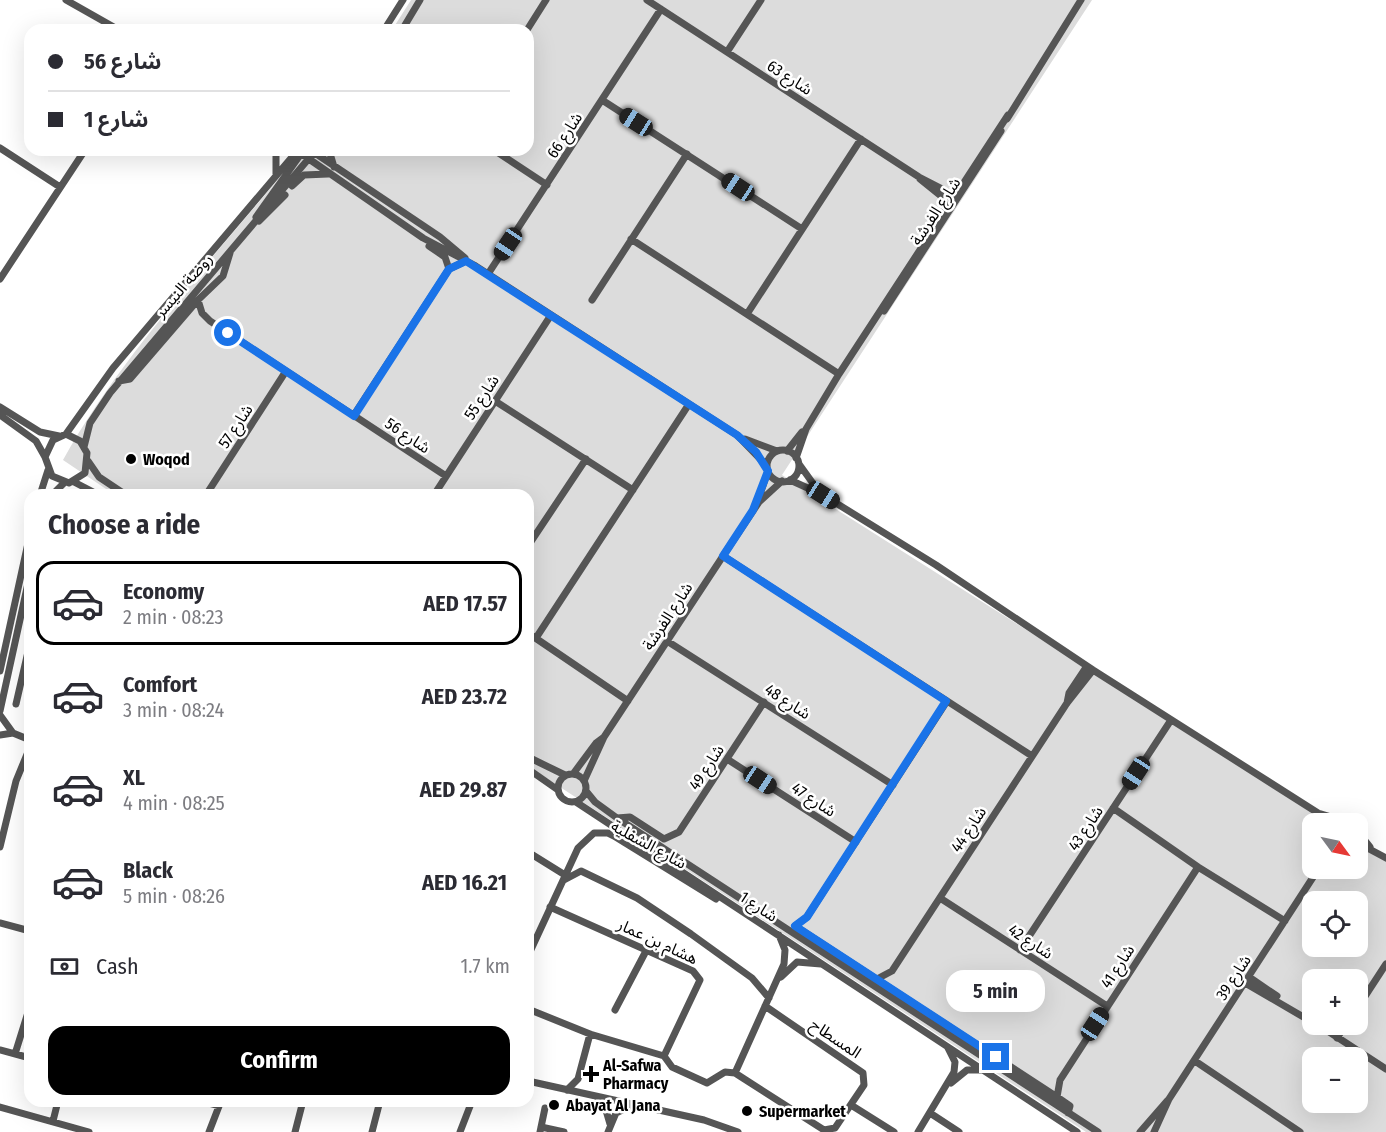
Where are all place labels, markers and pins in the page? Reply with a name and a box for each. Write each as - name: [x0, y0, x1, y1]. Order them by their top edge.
- place label: Woqod: [143, 450, 190, 469]
- marker: Woqod: [124, 452, 138, 466]
- place label: Al-Safwa Pharmacy: [602, 1056, 669, 1093]
- marker: Al-Safwa Pharmacy: [584, 1067, 598, 1081]
- place label: Abayat Al Jana: [565, 1096, 661, 1115]
- marker: Abayat Al Jana: [547, 1098, 561, 1112]
- place label: Supermarket: [759, 1102, 846, 1121]
- marker: Supermarket: [740, 1104, 754, 1118]

